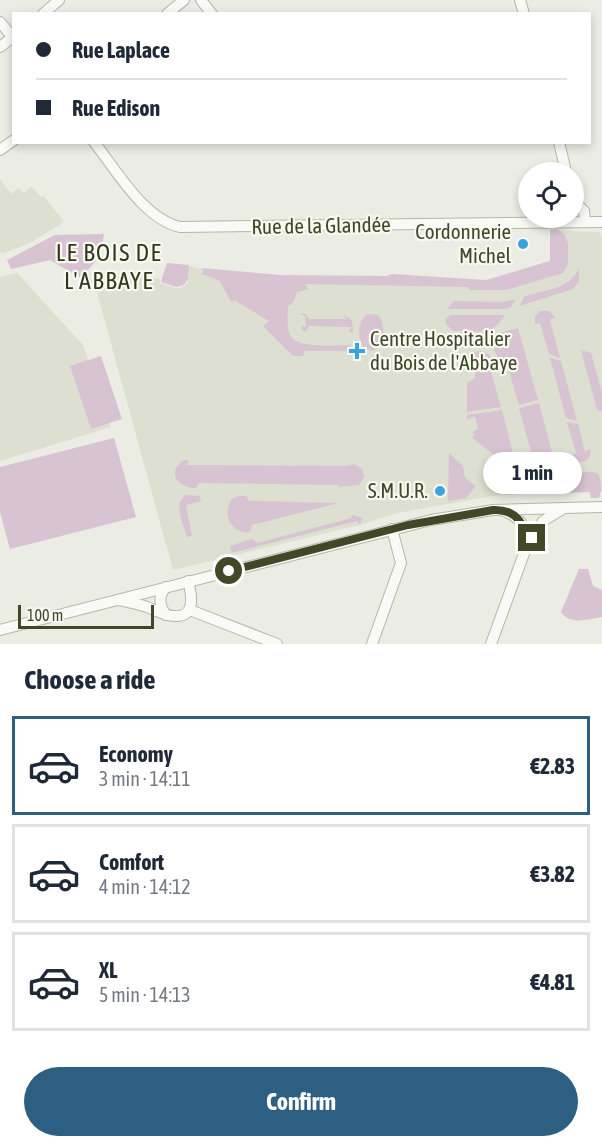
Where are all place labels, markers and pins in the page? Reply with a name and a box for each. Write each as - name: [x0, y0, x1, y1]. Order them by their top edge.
- place label: Cordonnerie Michel: [415, 219, 511, 267]
- marker: Cordonnerie Michel: [516, 237, 530, 251]
- place label: Centre Hospitalier du Bois de l'Abbaye: [370, 326, 517, 374]
- marker: Centre Hospitalier du Bois de l'Abbaye: [348, 342, 366, 360]
- place label: S.M.U.R.: [368, 478, 428, 502]
- marker: S.M.U.R.: [433, 484, 447, 498]

